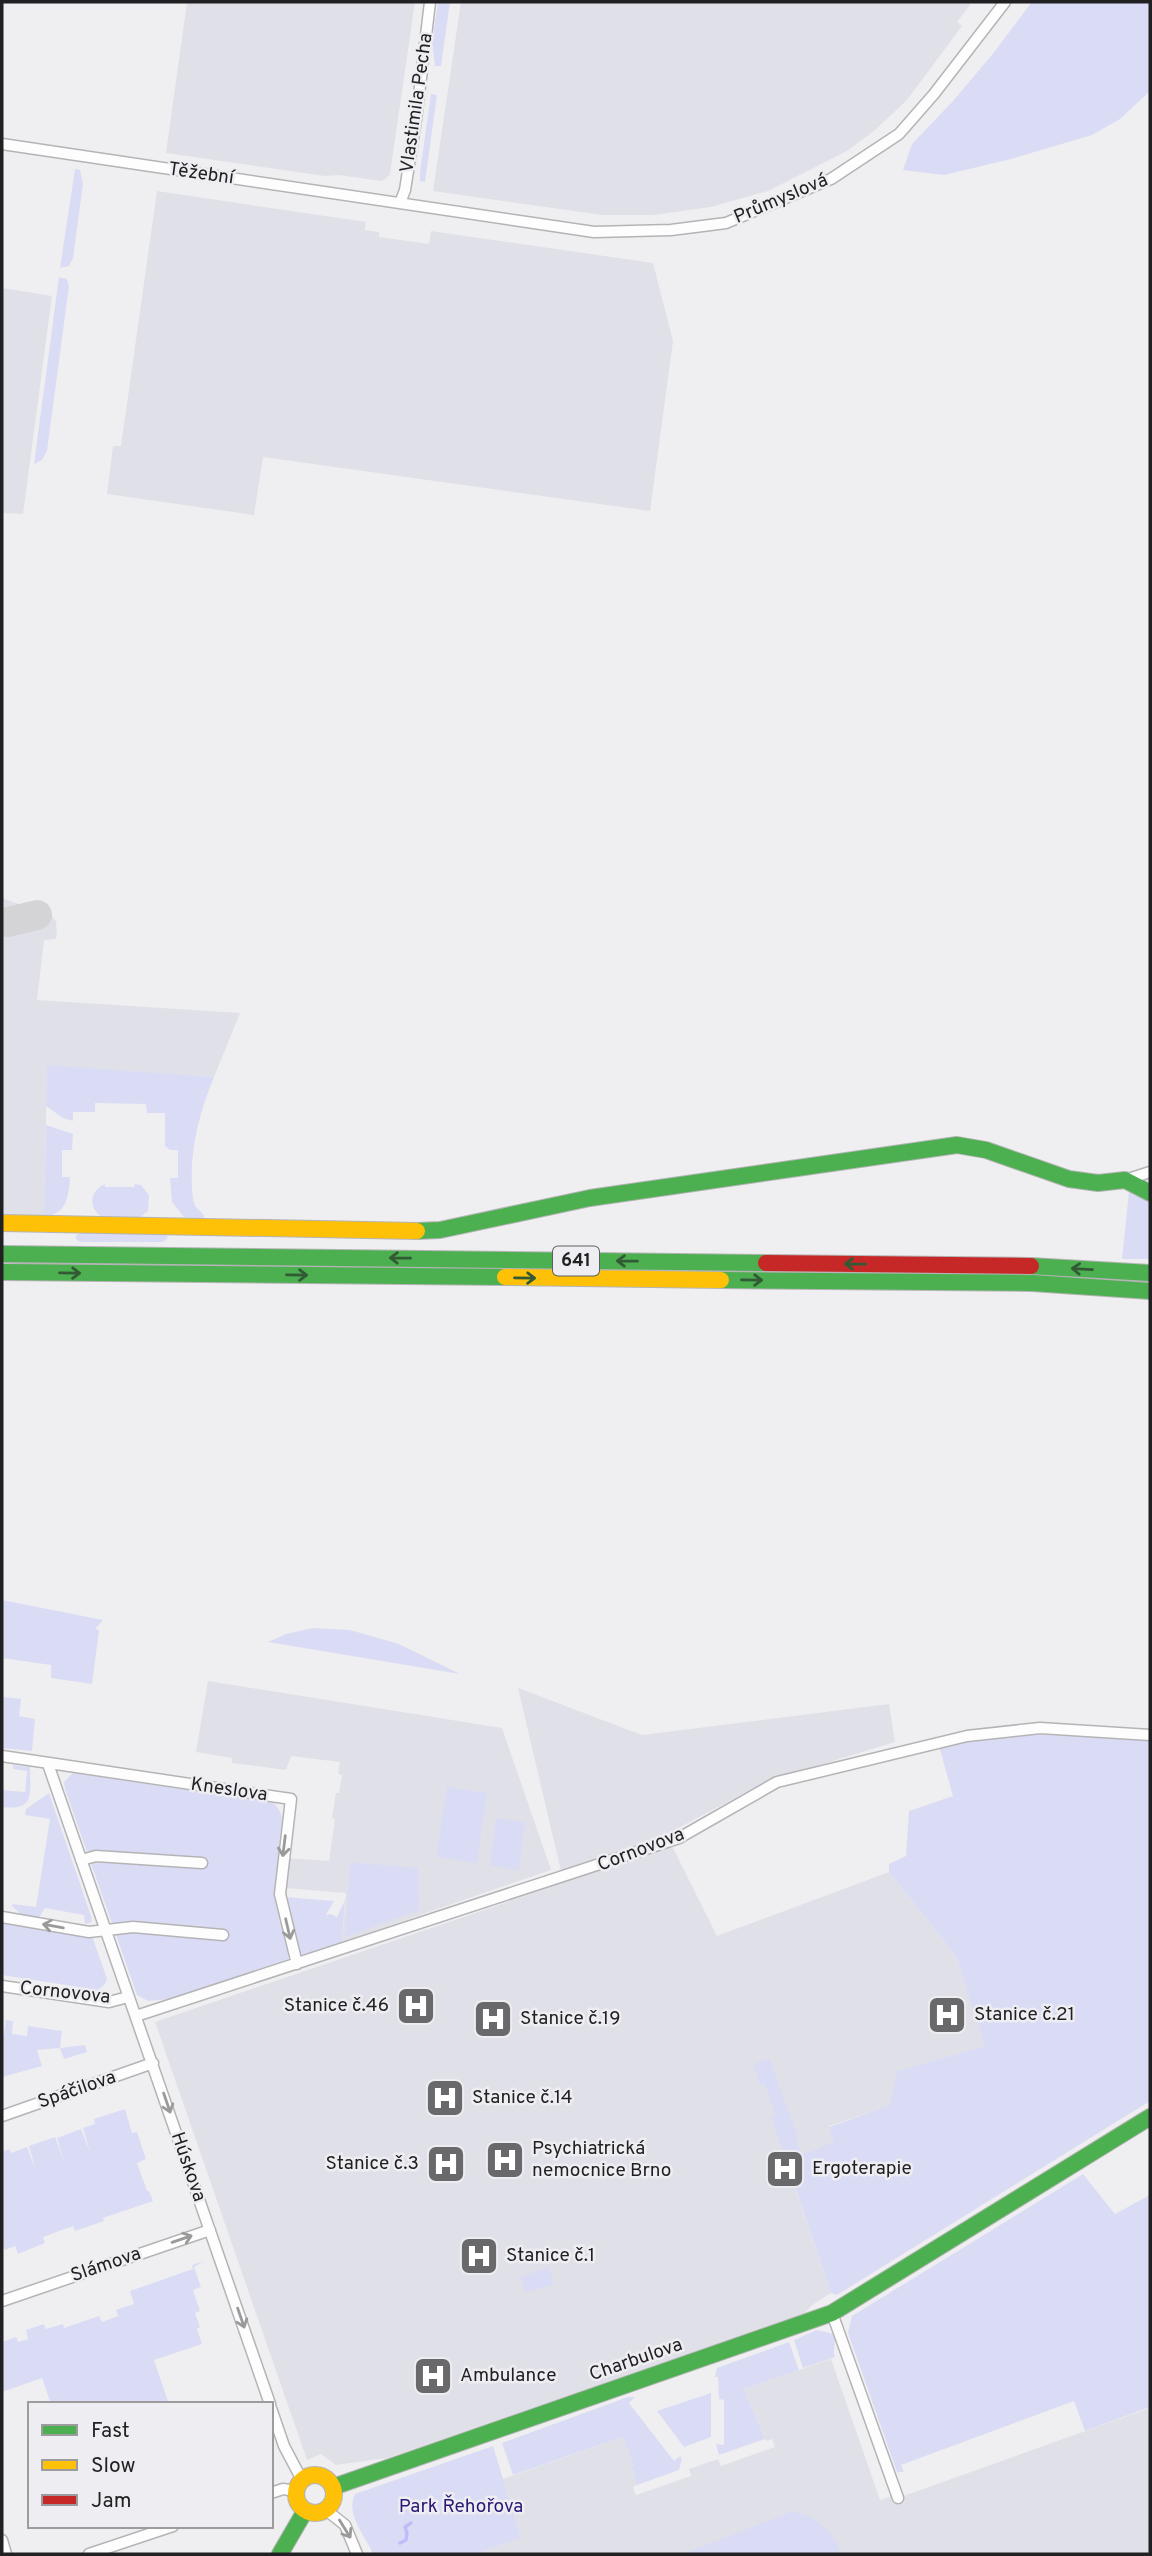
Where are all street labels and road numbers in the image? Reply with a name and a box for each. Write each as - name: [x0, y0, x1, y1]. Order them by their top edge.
- street label: Vlastimila Pecha: [395, 32, 439, 174]
- street label: Těžební: [167, 158, 237, 191]
- street label: Průmyslová: [730, 168, 832, 230]
- road number: 641: [553, 1246, 599, 1276]
- street label: Kneslova: [189, 1773, 269, 1807]
- street label: Cornovova: [594, 1822, 688, 1878]
- street label: Cornovova: [18, 1976, 112, 2010]
- street label: Spáčilova: [35, 2065, 119, 2115]
- street label: Húskova: [165, 2129, 211, 2205]
- street label: Slámova: [68, 2242, 144, 2288]
- street label: Charbulova: [586, 2333, 686, 2387]

